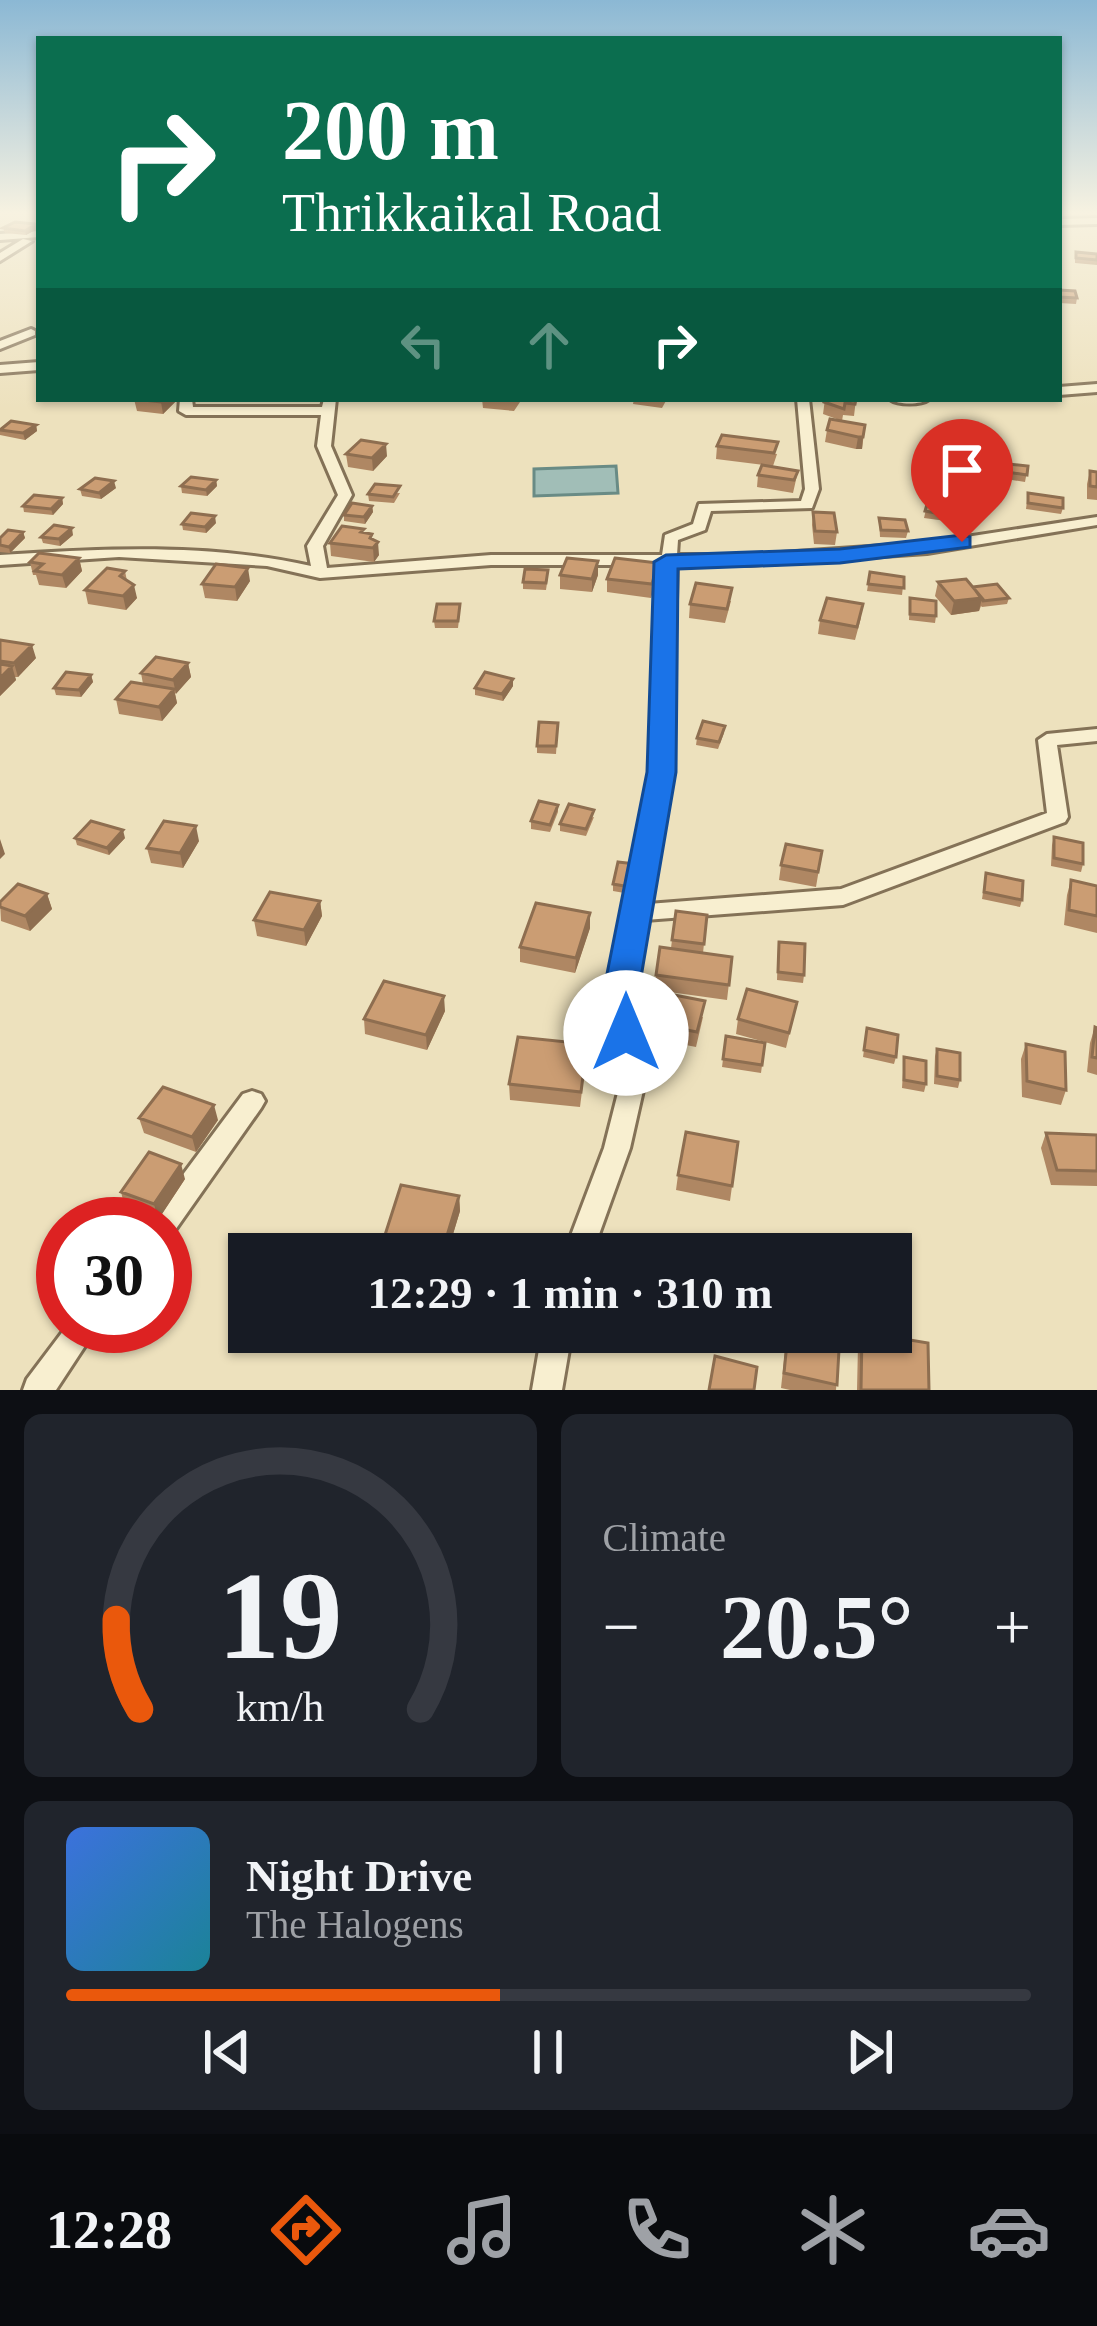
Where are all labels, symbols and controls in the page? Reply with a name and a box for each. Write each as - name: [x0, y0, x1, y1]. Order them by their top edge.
- icon: right: [84, 84, 240, 240]
- text: 200 m: [282, 84, 499, 177]
- text: Thrikkaikal Road: [282, 183, 661, 243]
- icon: left: [390, 312, 456, 378]
- icon: ahead: [516, 312, 582, 378]
- icon: right: [642, 312, 708, 378]
- pin: [911, 419, 1013, 542]
- icon: arrive: [929, 437, 995, 503]
- position arrow: [563, 970, 689, 1096]
- speed limit sign: 30: [36, 1197, 192, 1353]
- text: 12:29 · 1 min · 310 m: [368, 1268, 773, 1318]
- text: Climate: [603, 1516, 726, 1559]
- text: 19: [218, 1547, 343, 1685]
- text: 20.5°: [720, 1578, 914, 1677]
- text: −: [603, 1590, 640, 1663]
- text: +: [994, 1590, 1031, 1663]
- text: km/h: [236, 1682, 324, 1729]
- text: Night Drive: [246, 1851, 472, 1901]
- text: The Halogens: [246, 1903, 464, 1946]
- icon: previous: [194, 2019, 260, 2085]
- icon: pause: [515, 2019, 581, 2085]
- icon: next: [837, 2019, 903, 2085]
- icon: directions: [264, 2188, 348, 2272]
- icon: music: [440, 2188, 524, 2272]
- icon: phone: [615, 2188, 699, 2272]
- icon: climate: [791, 2188, 875, 2272]
- icon: car: [967, 2188, 1051, 2272]
- text: 12:28: [46, 2200, 172, 2260]

